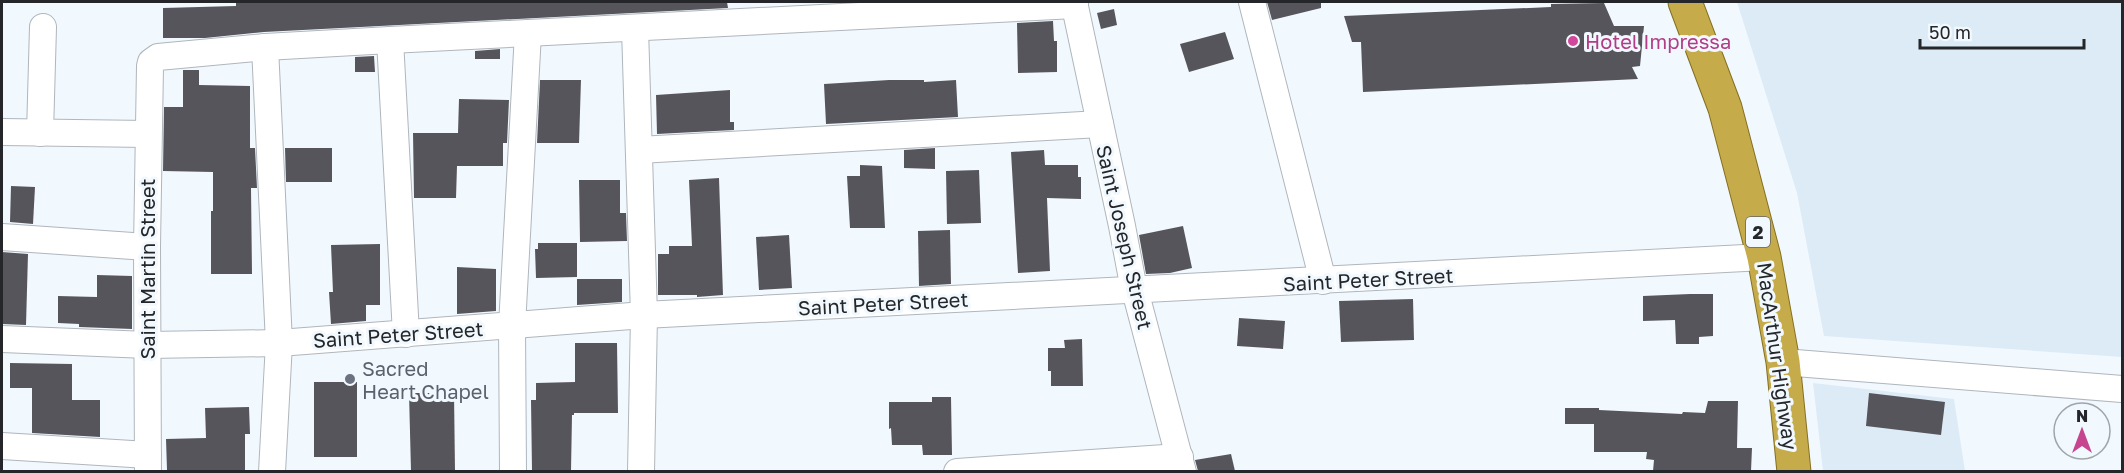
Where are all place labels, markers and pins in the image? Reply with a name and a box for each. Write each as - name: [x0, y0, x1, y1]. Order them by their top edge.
- place label: Hotel Impressa: [1585, 29, 1731, 53]
- marker: Hotel Impressa: [1566, 34, 1580, 48]
- place label: Sacred Heart Chapel: [362, 356, 489, 403]
- marker: Sacred Heart Chapel: [343, 372, 357, 386]

